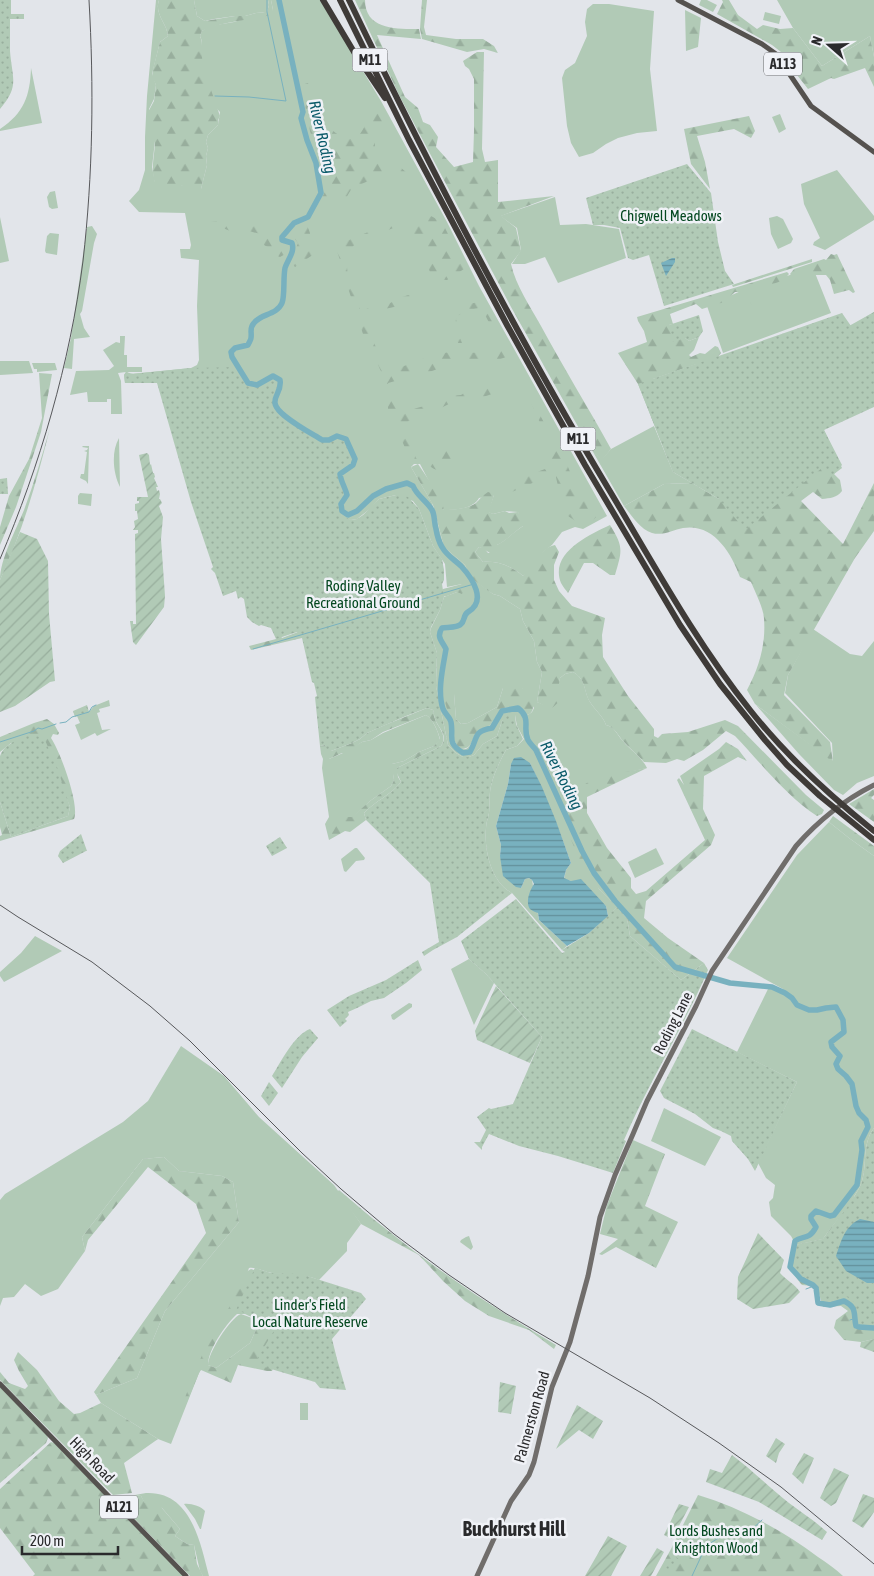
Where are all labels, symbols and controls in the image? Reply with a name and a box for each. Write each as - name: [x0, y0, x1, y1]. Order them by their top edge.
- north arrow: [804, 20, 854, 70]
- text: N: [808, 34, 826, 47]
- road number: M11: [352, 48, 388, 72]
- road number: A113: [764, 52, 802, 76]
- water label: River Roding: [305, 99, 340, 175]
- park label: Chigwell Meadows: [620, 207, 722, 224]
- road number: M11: [560, 428, 596, 450]
- park label: Roding Valley Recreational Ground: [306, 577, 420, 611]
- water label: River Roding: [536, 738, 587, 813]
- street label: Roding Lane: [650, 989, 696, 1057]
- park label: Linder's Field Local Nature Reserve: [252, 1296, 368, 1330]
- street label: Palmerston Road: [510, 1369, 553, 1465]
- street label: High Road: [67, 1433, 118, 1486]
- road number: A121: [100, 1495, 138, 1518]
- district label: Buckhurst Hill: [463, 1517, 566, 1540]
- park label: Lords Bushes and Knighton Wood: [669, 1522, 763, 1556]
- scale bar: [22, 1524, 119, 1556]
- text: 200 m: [30, 1532, 64, 1549]

